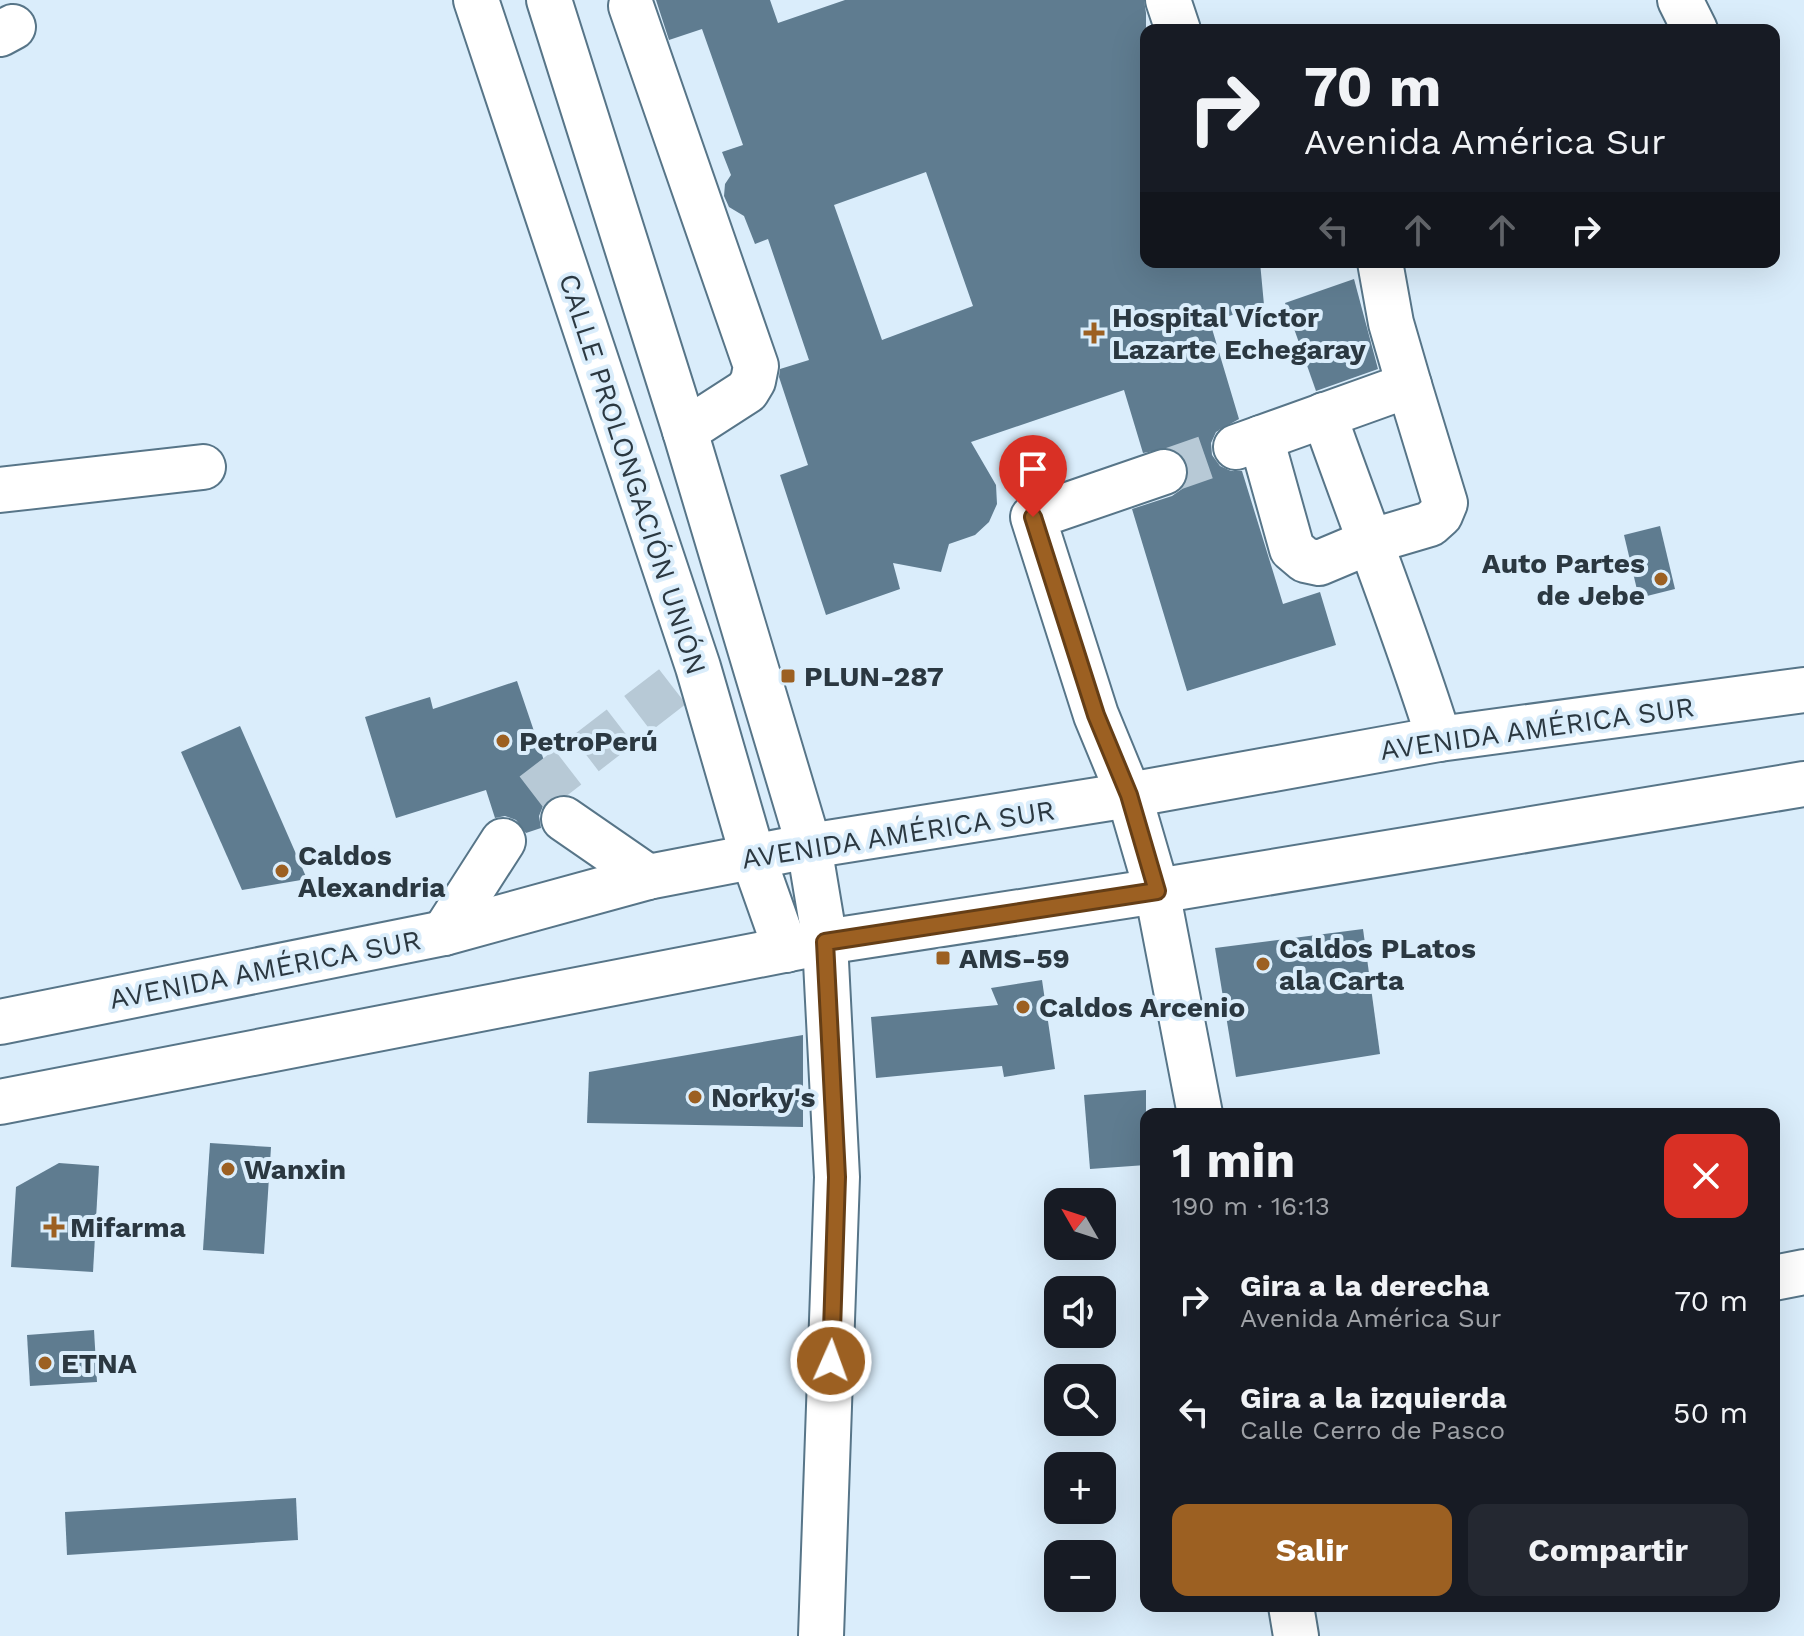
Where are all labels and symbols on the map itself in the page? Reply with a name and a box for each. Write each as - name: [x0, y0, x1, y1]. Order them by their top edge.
- street label: CALLE PROLONGACIÓN UNIÓN: [552, 270, 713, 679]
- place label: Hospital Víctor Lazarte Echegaray: [1112, 301, 1366, 366]
- marker: Hospital Víctor Lazarte Echegaray: [1083, 322, 1105, 344]
- pin: [999, 435, 1067, 517]
- place label: Auto Partes de Jebe: [1482, 547, 1645, 612]
- marker: Auto Partes de Jebe: [1652, 570, 1670, 588]
- place label: PLUN-287: [804, 660, 944, 693]
- marker: PLUN-287: [779, 667, 797, 685]
- street label: AVENIDA AMÉRICA SUR: [1378, 690, 1696, 767]
- place label: PetroPerú: [519, 725, 658, 758]
- marker: PetroPerú: [494, 732, 512, 750]
- street label: AVENIDA AMÉRICA SUR: [739, 793, 1057, 876]
- place label: Caldos Alexandria: [298, 839, 446, 904]
- marker: Caldos Alexandria: [273, 862, 291, 880]
- street label: AVENIDA AMÉRICA SUR: [107, 923, 424, 1016]
- place label: Caldos PLatos ala Carta: [1279, 932, 1476, 997]
- place label: AMS-59: [959, 942, 1070, 975]
- marker: AMS-59: [934, 949, 952, 967]
- marker: Caldos PLatos ala Carta: [1254, 955, 1272, 973]
- place label: Caldos Arcenio: [1039, 991, 1245, 1024]
- marker: Caldos Arcenio: [1014, 998, 1032, 1016]
- place label: Norky's: [711, 1081, 816, 1114]
- marker: Norky's: [686, 1088, 704, 1106]
- place label: Wanxin: [244, 1153, 346, 1186]
- marker: Wanxin: [219, 1160, 237, 1178]
- north arrow: [1044, 1188, 1116, 1260]
- place label: Mifarma: [70, 1211, 187, 1244]
- marker: Mifarma: [45, 1218, 63, 1236]
- position arrow: [789, 1319, 873, 1403]
- place label: ETNA: [61, 1347, 137, 1380]
- marker: ETNA: [36, 1354, 54, 1372]

